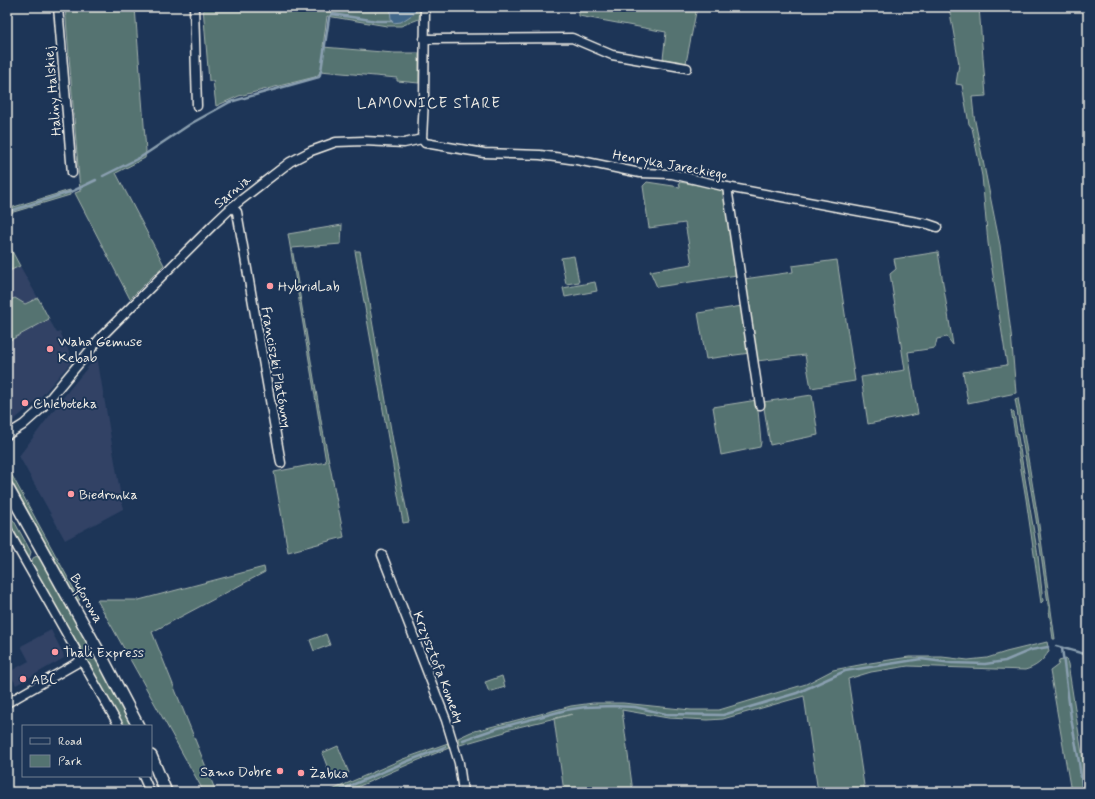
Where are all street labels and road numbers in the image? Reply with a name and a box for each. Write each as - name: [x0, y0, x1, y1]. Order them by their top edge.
- street label: Haliny Halskiej: [40, 45, 66, 137]
- street label: Henryka Jareckiego: [611, 146, 729, 184]
- street label: Sarnia: [210, 171, 255, 212]
- street label: Franciszki Platówny: [256, 305, 296, 429]
- street label: Buforowa: [64, 571, 107, 627]
- street label: Krzysztofa Komedy: [408, 609, 468, 726]

